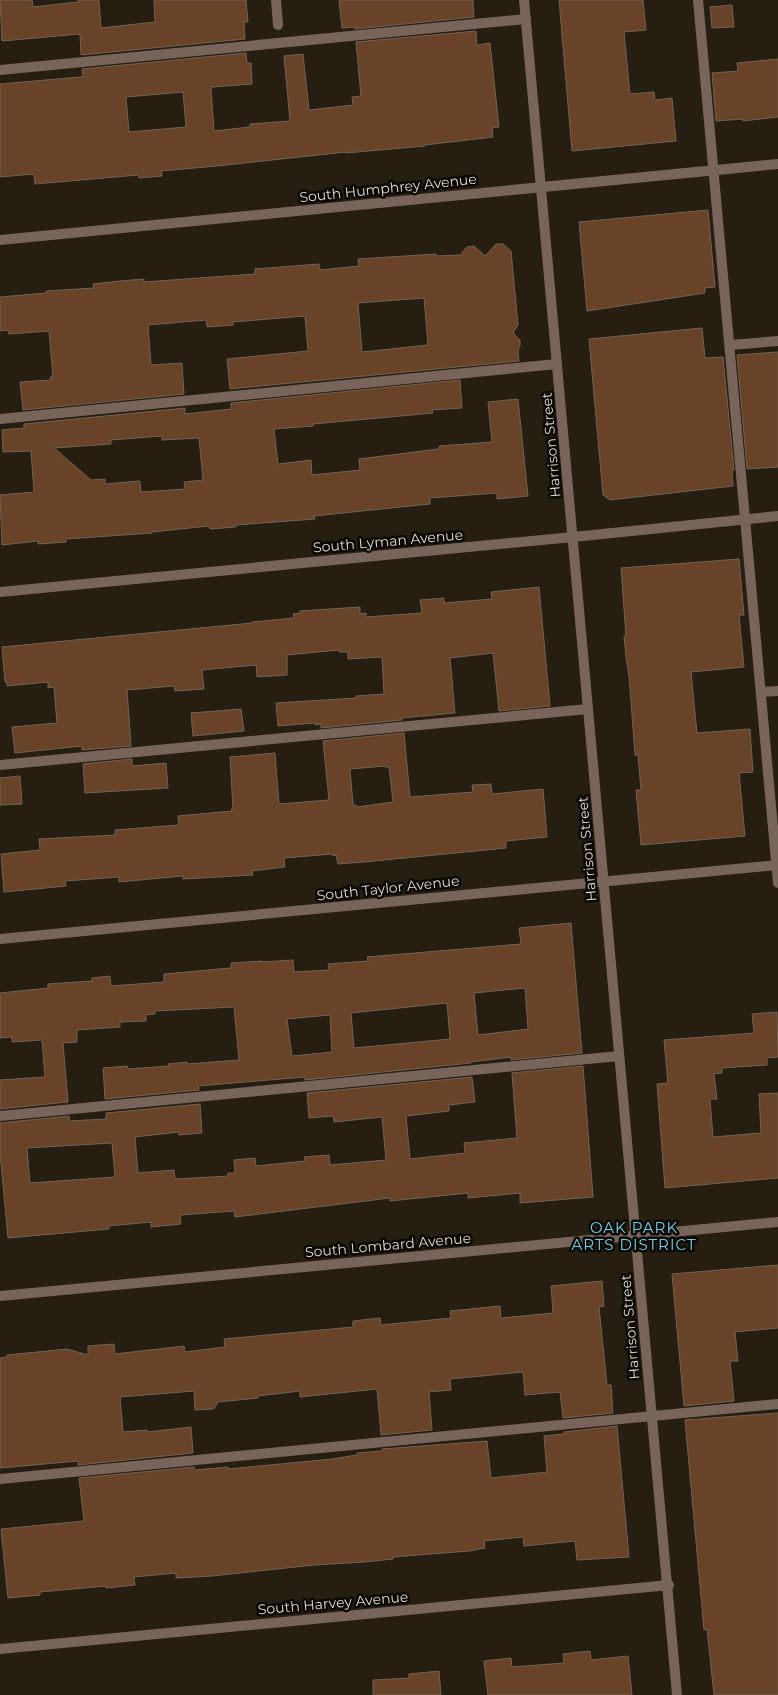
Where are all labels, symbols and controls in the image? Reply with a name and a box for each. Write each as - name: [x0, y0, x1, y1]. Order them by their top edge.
- street label: South Humphrey Avenue: [298, 170, 478, 206]
- street label: Harrison Street: [537, 391, 565, 498]
- street label: South Lyman Avenue: [312, 525, 464, 557]
- street label: Harrison Street: [573, 795, 601, 902]
- street label: South Taylor Avenue: [316, 872, 460, 904]
- district label: OAK PARK ARTS DISTRICT: [571, 1218, 697, 1254]
- street label: South Lombard Avenue: [304, 1229, 472, 1261]
- street label: Harrison Street: [616, 1273, 644, 1380]
- street label: South Harvey Avenue: [257, 1587, 409, 1619]

